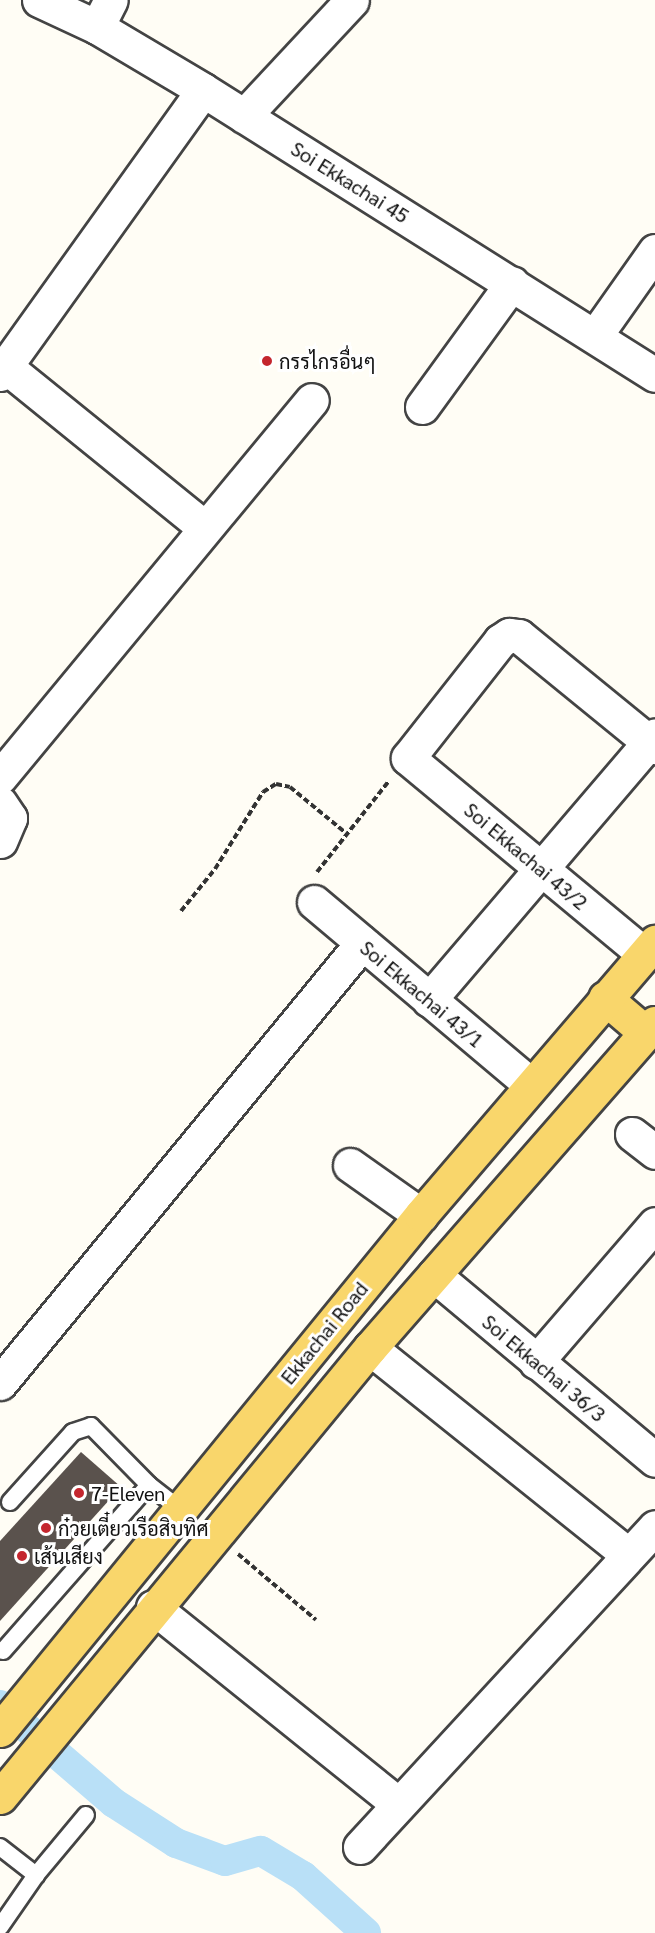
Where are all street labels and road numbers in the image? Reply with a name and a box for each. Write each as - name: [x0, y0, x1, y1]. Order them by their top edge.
- street label: Soi Ekkachai 45: [287, 136, 413, 228]
- street label: Soi Ekkachai 43/2: [460, 797, 592, 915]
- street label: Soi Ekkachai 43/1: [356, 935, 488, 1053]
- street label: Ekkachai Road: [275, 1277, 373, 1389]
- street label: Soi Ekkachai 36/3: [478, 1309, 610, 1427]

